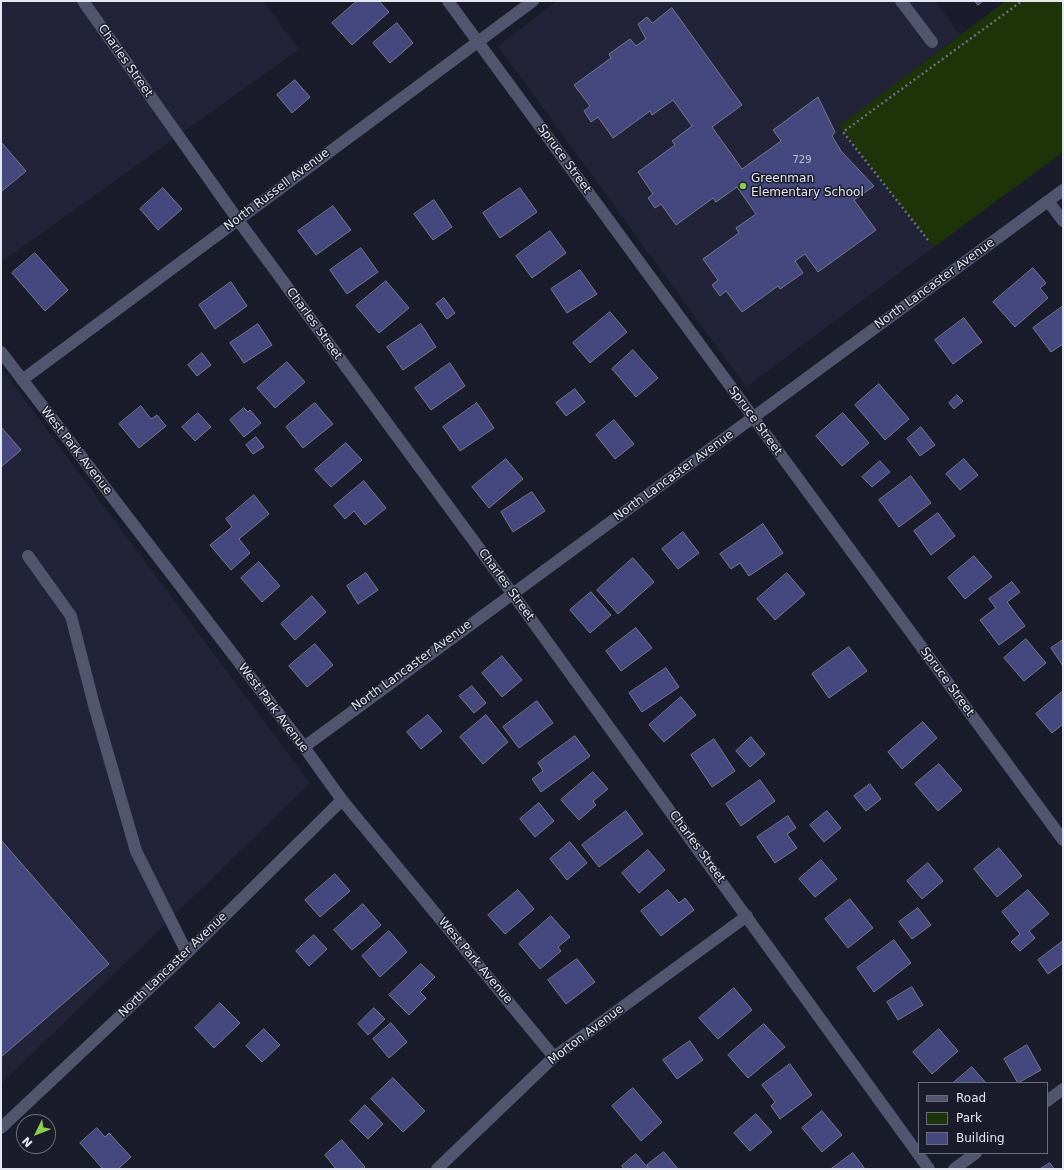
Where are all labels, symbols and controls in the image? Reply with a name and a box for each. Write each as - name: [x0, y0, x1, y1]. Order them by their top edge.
- street label: Charles Street: [95, 22, 155, 100]
- street label: Spruce Street: [534, 122, 594, 196]
- street label: North Russell Avenue: [222, 146, 332, 234]
- house number: 729: [792, 154, 812, 166]
- place label: Greenman Elementary School: [751, 172, 864, 200]
- marker: Greenman Elementary School: [738, 181, 748, 191]
- street label: North Lancaster Avenue: [872, 236, 998, 332]
- street label: Charles Street: [283, 285, 345, 363]
- street label: Spruce Street: [725, 384, 785, 458]
- street label: West Park Avenue: [37, 404, 115, 498]
- street label: North Lancaster Avenue: [611, 428, 737, 524]
- street label: Charles Street: [475, 546, 537, 624]
- street label: North Lancaster Avenue: [349, 618, 475, 714]
- street label: Spruce Street: [917, 645, 977, 719]
- street label: West Park Avenue: [235, 661, 311, 755]
- street label: Charles Street: [666, 808, 728, 886]
- street label: North Lancaster Avenue: [116, 910, 230, 1020]
- street label: West Park Avenue: [435, 915, 515, 1007]
- street label: Morton Avenue: [545, 1002, 627, 1068]
- legend: [918, 1082, 1048, 1154]
- text: Road: [956, 1091, 986, 1105]
- text: Park: [956, 1111, 982, 1125]
- north arrow: [16, 1114, 56, 1154]
- text: Building: [956, 1131, 1005, 1145]
- text: N: [20, 1134, 35, 1150]

